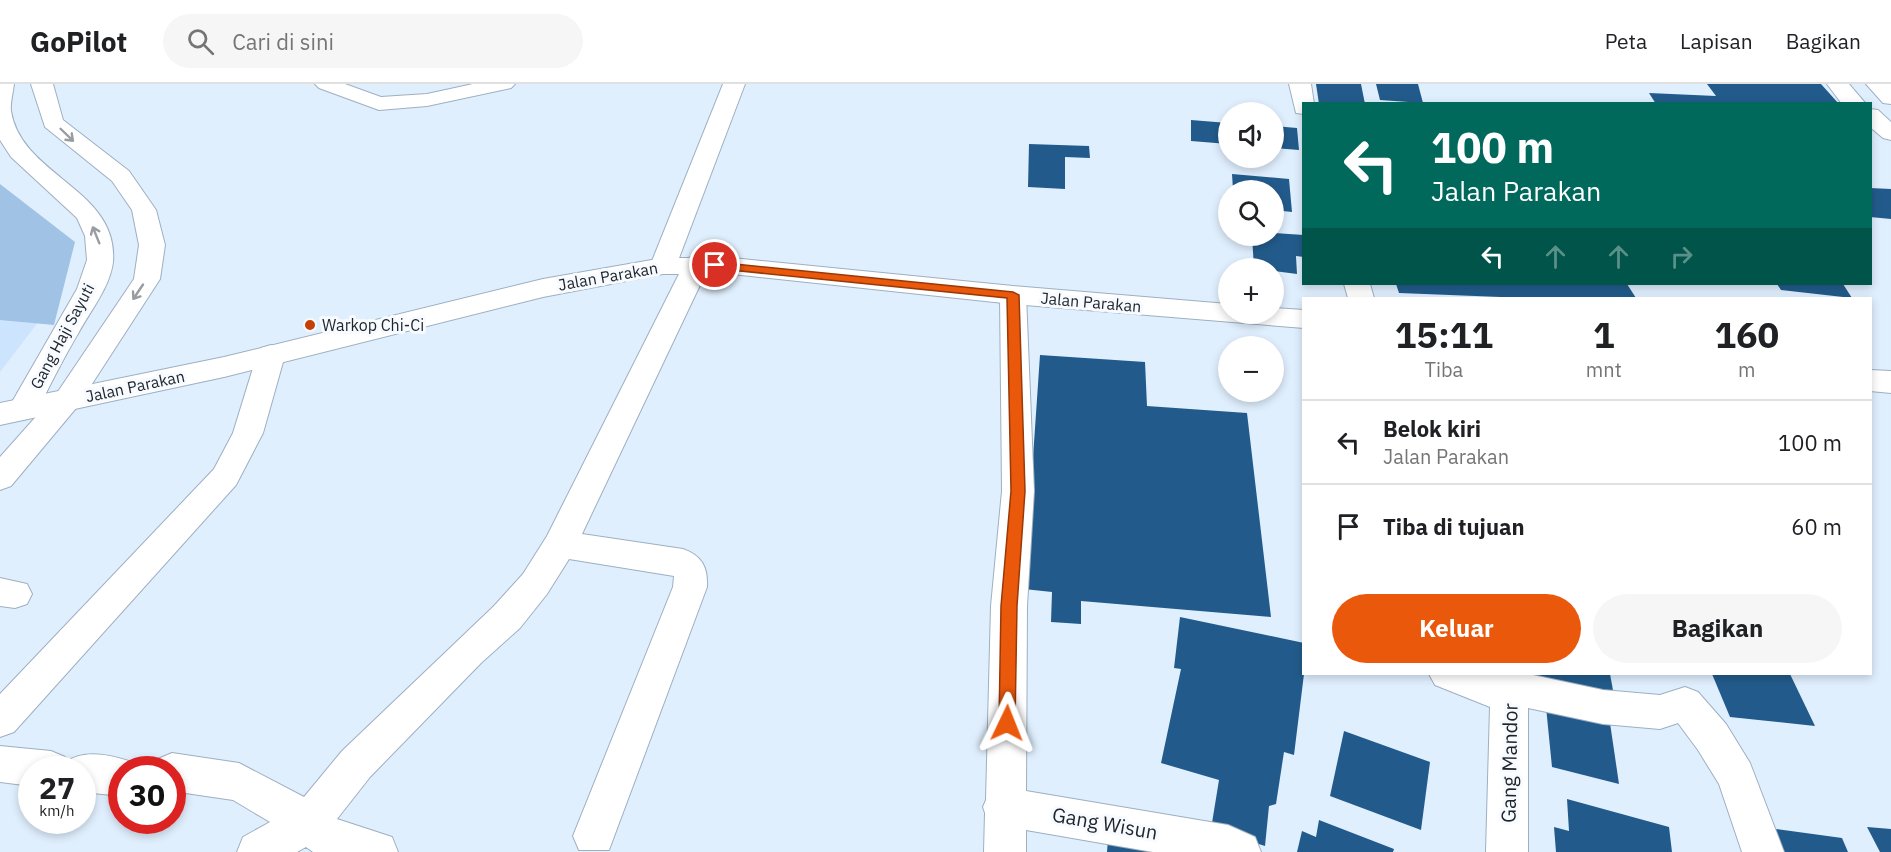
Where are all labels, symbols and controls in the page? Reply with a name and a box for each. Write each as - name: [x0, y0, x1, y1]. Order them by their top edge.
- search box: [163, 14, 583, 68]
- text: GoPilot: [30, 23, 127, 60]
- icon: search: [184, 25, 217, 58]
- text: Cari di sini: [232, 27, 334, 56]
- text: Peta: [1605, 27, 1647, 55]
- text: Lapisan: [1680, 27, 1753, 55]
- text: Bagikan: [1786, 27, 1861, 55]
- map controls: [1218, 102, 1284, 402]
- button: sound: [1218, 102, 1284, 168]
- text: 100 m: [1431, 120, 1554, 175]
- icon: left: [1332, 126, 1410, 204]
- one-way arrow: [59, 128, 74, 142]
- text: Jalan Parakan: [1431, 173, 1601, 208]
- button: search: [1218, 180, 1284, 246]
- one-way arrow: [90, 226, 101, 244]
- pin: [689, 239, 740, 290]
- icon: left: [1476, 240, 1509, 273]
- icon: ahead: [1539, 240, 1572, 273]
- icon: ahead: [1602, 240, 1635, 273]
- icon: right: [1665, 240, 1698, 273]
- icon: arrive: [698, 248, 731, 281]
- street label: Jalan Parakan: [557, 257, 659, 295]
- button: +: [1218, 258, 1284, 324]
- street label: Gang Haji Sayuti: [26, 280, 98, 392]
- one-way arrow: [132, 283, 144, 300]
- street label: Jalan Parakan: [1040, 288, 1142, 316]
- text: 15:11: [1395, 311, 1493, 358]
- text: 1: [1593, 311, 1615, 358]
- text: 160: [1714, 311, 1779, 358]
- place label: Warkop Chi-Ci: [322, 315, 424, 335]
- marker: Warkop Chi-Ci: [303, 318, 317, 332]
- button: −: [1218, 336, 1284, 402]
- text: Tiba: [1425, 356, 1463, 383]
- text: mnt: [1586, 356, 1622, 383]
- text: m: [1738, 356, 1756, 383]
- street label: Jalan Parakan: [84, 366, 186, 406]
- text: Belok kiri: [1383, 414, 1481, 443]
- icon: left: [1332, 426, 1365, 459]
- text: 100 m: [1778, 428, 1842, 457]
- text: Jalan Parakan: [1383, 443, 1509, 470]
- icon: arrive: [1332, 510, 1365, 543]
- text: Tiba di tujuan: [1383, 512, 1525, 541]
- text: 60 m: [1791, 512, 1842, 541]
- button: Keluar: [1332, 594, 1581, 663]
- button: Bagikan: [1593, 594, 1842, 663]
- position arrow: [975, 691, 1039, 755]
- street label: Gang Mandor: [1494, 703, 1524, 823]
- speed limit sign: 30: [108, 756, 186, 834]
- text: 27: [39, 768, 75, 807]
- street label: Gang Wisun: [1050, 800, 1160, 846]
- text: km/h: [39, 801, 75, 820]

